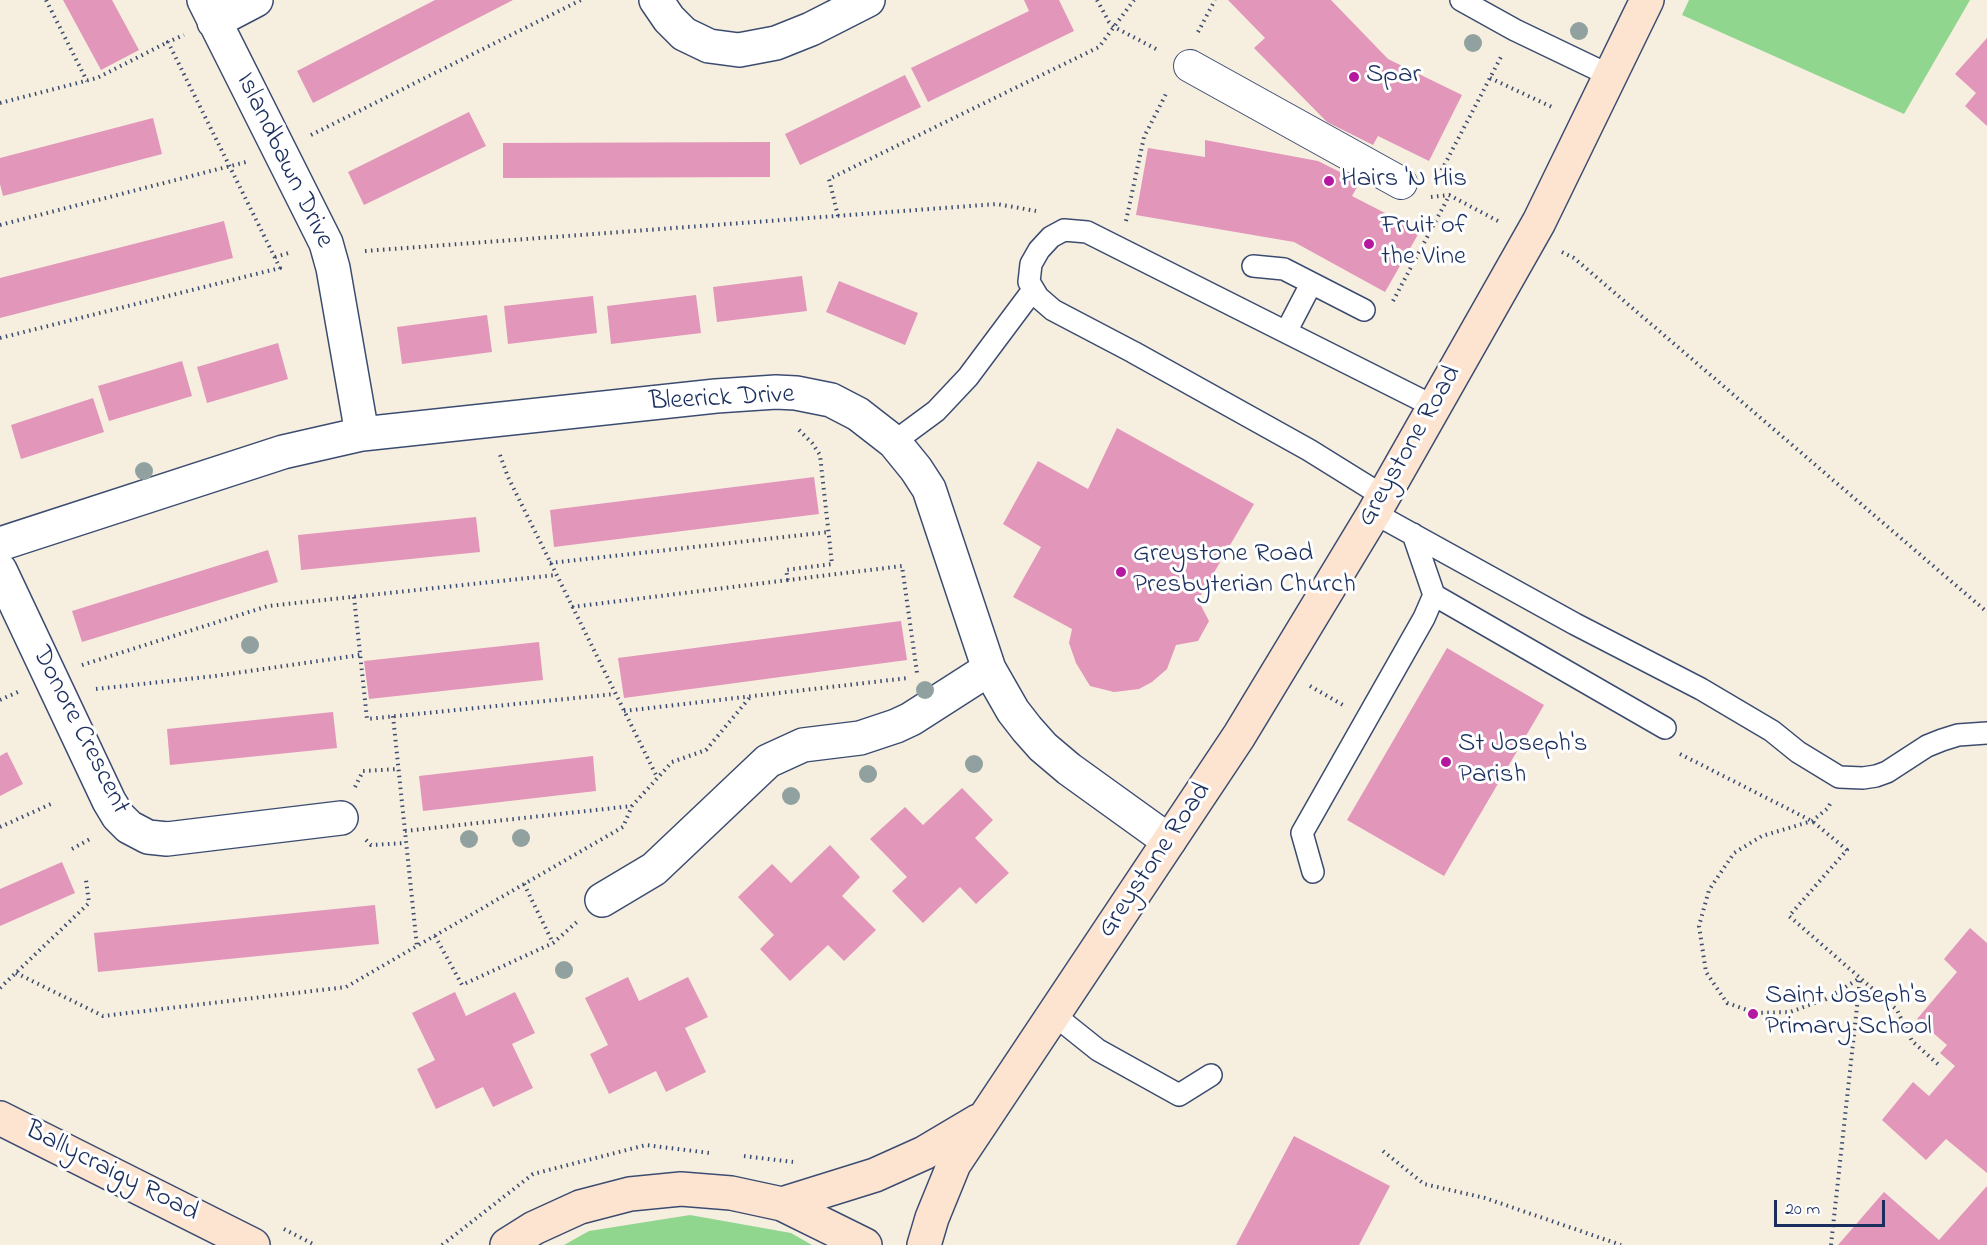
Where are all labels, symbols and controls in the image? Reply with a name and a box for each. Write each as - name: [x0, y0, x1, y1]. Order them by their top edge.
- place label: Spar: [1366, 61, 1421, 93]
- street label: Islandbawn Drive: [227, 68, 339, 254]
- marker: Spar: [1347, 70, 1361, 84]
- place label: Hairs 'N His: [1341, 165, 1467, 197]
- marker: Hairs 'N His: [1322, 174, 1336, 188]
- place label: Fruit of the Vine: [1381, 212, 1467, 275]
- marker: Fruit of the Vine: [1362, 237, 1376, 251]
- street label: Greystone Road: [1352, 361, 1470, 533]
- street label: Bleerick Drive: [649, 380, 795, 420]
- place label: Greystone Road Presbyterian Church: [1133, 540, 1356, 603]
- marker: Greystone Road Presbyterian Church: [1114, 565, 1128, 579]
- street label: Donore Crescent: [23, 642, 135, 820]
- place label: St Joseph's Parish: [1458, 730, 1587, 793]
- marker: St Joseph's Parish: [1439, 755, 1453, 769]
- street label: Greystone Road: [1092, 777, 1220, 945]
- place label: Saint Joseph's Primary School: [1765, 982, 1932, 1045]
- marker: Saint Joseph's Primary School: [1746, 1007, 1760, 1021]
- street label: Ballycraigy Road: [19, 1115, 203, 1231]
- scale bar: [1777, 1188, 1888, 1226]
- text: 20 m: [1785, 1197, 1820, 1223]

